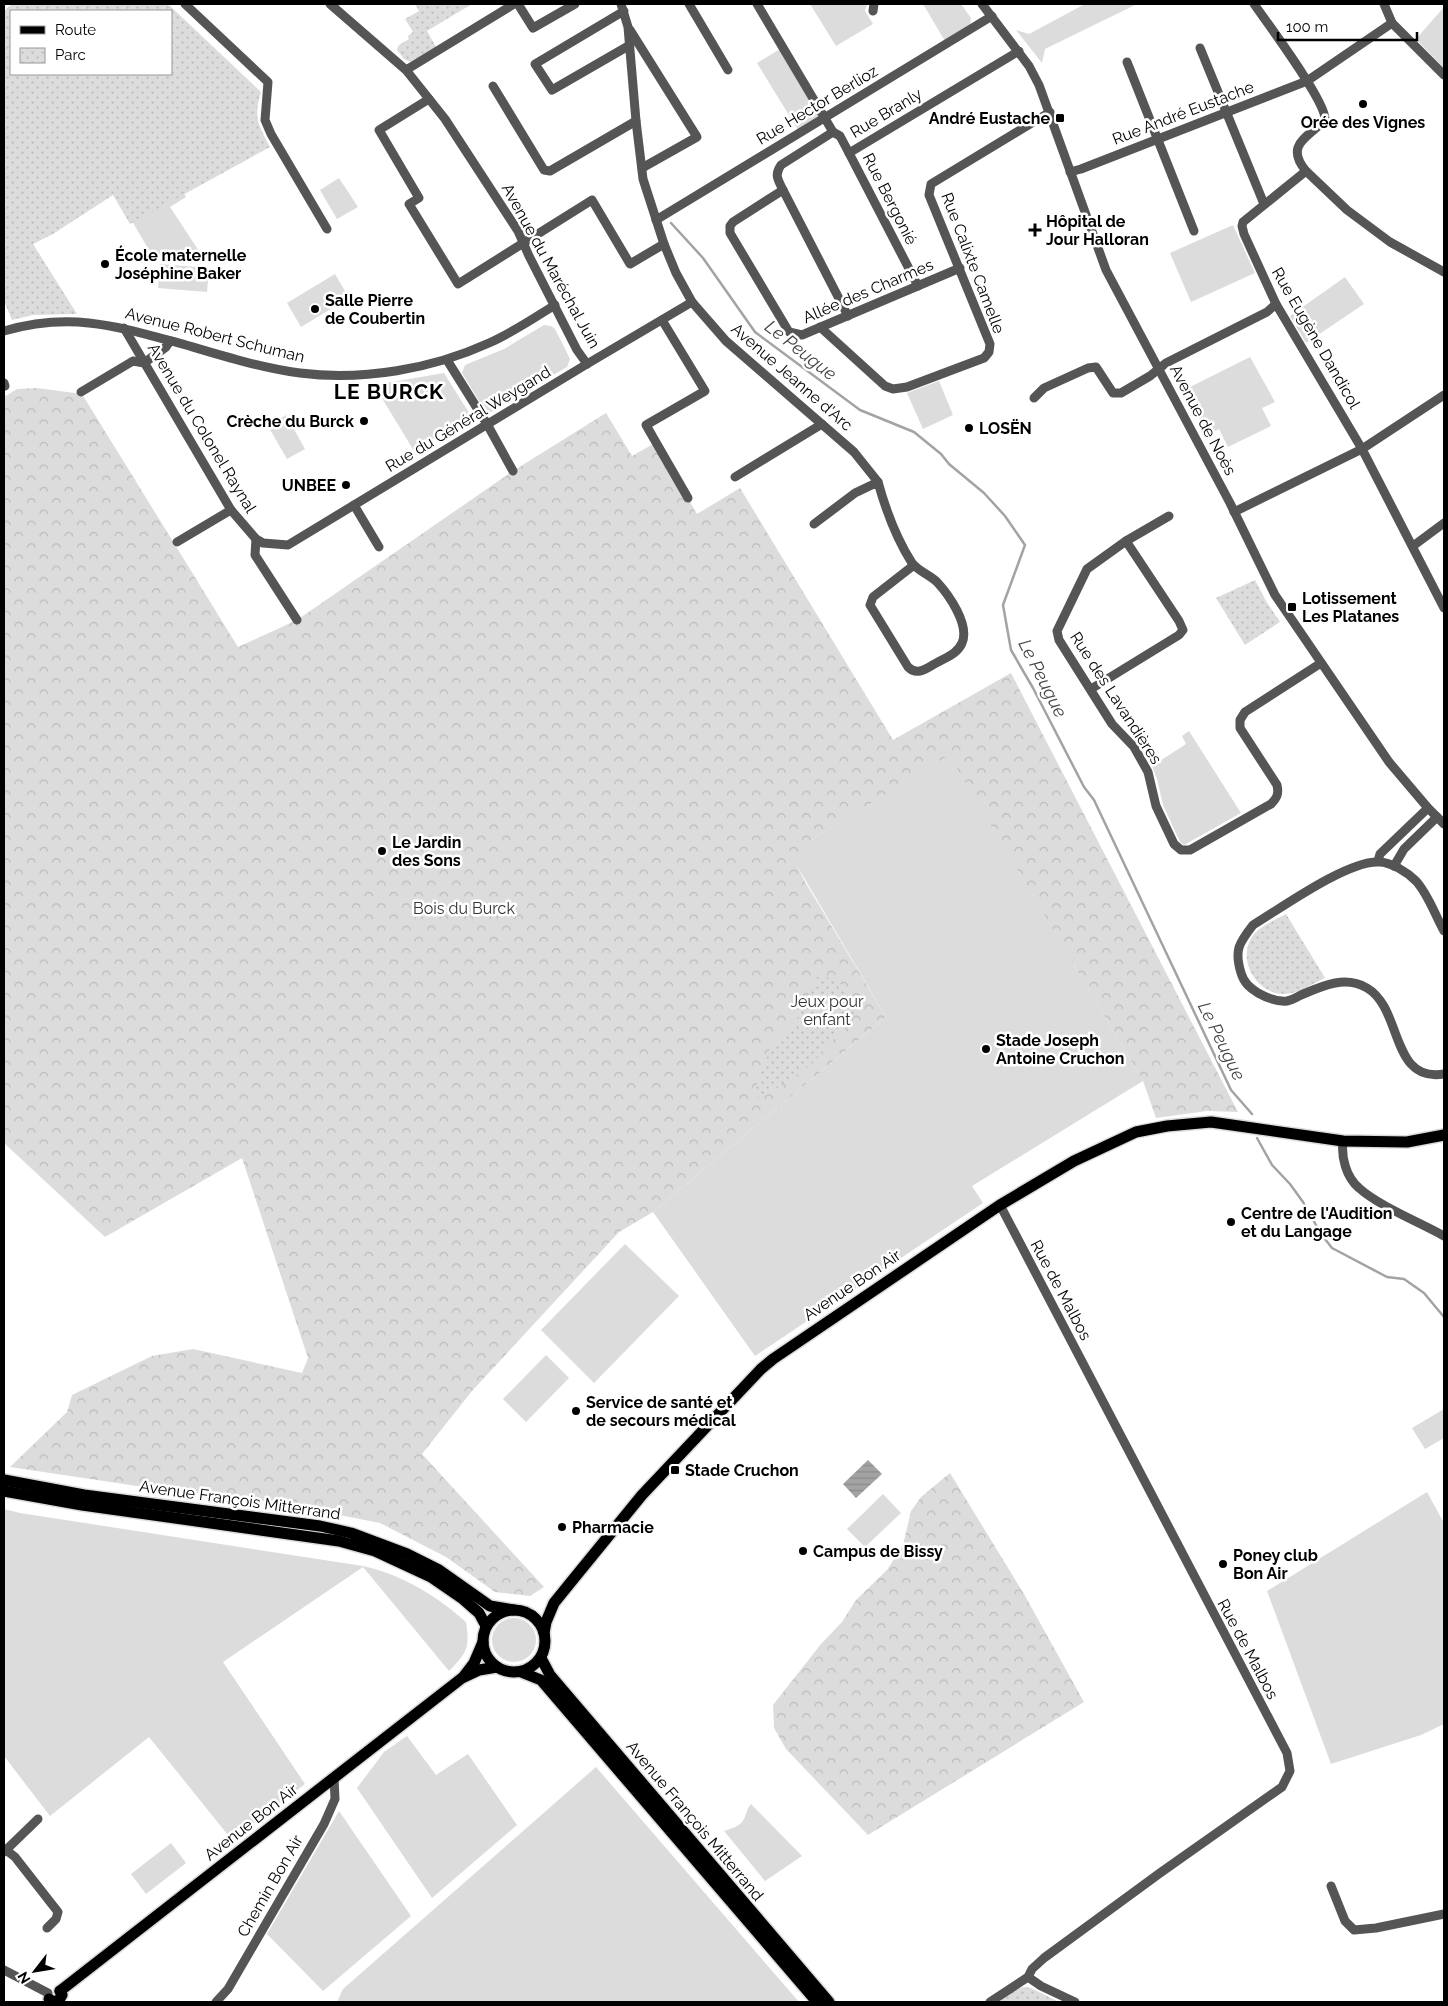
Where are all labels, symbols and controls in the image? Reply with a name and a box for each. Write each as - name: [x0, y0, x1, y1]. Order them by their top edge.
- legend: [10, 10, 172, 75]
- scale bar: [1278, 10, 1417, 42]
- text: 100 m: [1286, 18, 1328, 36]
- text: Route: [55, 21, 96, 39]
- text: Parc: [55, 46, 86, 64]
- street label: Rue Hector Berlioz: [753, 61, 881, 149]
- street label: Rue André Eustache: [1110, 77, 1256, 149]
- street label: Rue Branly: [847, 84, 926, 142]
- marker: Orée des Vignes: [1357, 98, 1369, 110]
- place label: André Eustache: [929, 109, 1050, 128]
- marker: André Eustache: [1054, 112, 1066, 124]
- place label: Orée des Vignes: [1301, 113, 1425, 132]
- street label: Rue Bergonié: [859, 150, 921, 248]
- street label: Avenue du Maréchal Juin: [498, 180, 604, 352]
- street label: Rue Calixte Camelle: [937, 190, 1009, 336]
- place label: Hôpital de Jour Halloran: [1046, 212, 1149, 249]
- marker: Hôpital de Jour Halloran: [1028, 223, 1042, 237]
- place label: École maternelle Joséphine Baker: [115, 245, 247, 283]
- street label: Allée des Charmes: [800, 255, 936, 327]
- marker: École maternelle Joséphine Baker: [99, 258, 111, 270]
- street label: Rue Eugène Dandicol: [1268, 264, 1365, 413]
- place label: Salle Pierre de Coubertin: [325, 291, 425, 328]
- street label: Avenue Robert Schuman: [123, 303, 307, 367]
- marker: Salle Pierre de Coubertin: [309, 303, 321, 315]
- water label: Le Peugue: [761, 316, 841, 385]
- street label: Avenue Jeanne d'Arc: [727, 319, 857, 435]
- street label: Avenue du Colonel Raynal: [144, 340, 261, 517]
- street label: Avenue de Noès: [1166, 361, 1240, 479]
- street label: Rue du Général Weygand: [382, 362, 554, 476]
- district label: LE BURCK: [334, 379, 444, 404]
- place label: Crèche du Burck: [226, 412, 354, 431]
- marker: Crèche du Burck: [358, 415, 370, 427]
- place label: LOSËN: [979, 418, 1032, 438]
- marker: LOSËN: [963, 422, 975, 434]
- place label: UNBEE: [282, 476, 336, 495]
- marker: UNBEE: [340, 479, 352, 491]
- place label: Lotissement Les Platanes: [1302, 589, 1399, 626]
- marker: Lotissement Les Platanes: [1286, 601, 1298, 613]
- street label: Rue des Lavandières: [1066, 628, 1166, 768]
- water label: Le Peugue: [1014, 635, 1072, 721]
- place label: Le Jardin des Sons: [392, 833, 461, 870]
- marker: Le Jardin des Sons: [376, 845, 388, 857]
- park label: Bois du Burck: [413, 899, 515, 918]
- park label: Jeux pour enfant: [790, 992, 864, 1029]
- water label: Le Peugue: [1194, 998, 1250, 1084]
- place label: Stade Joseph Antoine Cruchon: [996, 1031, 1124, 1068]
- marker: Stade Joseph Antoine Cruchon: [980, 1043, 992, 1055]
- place label: Centre de l'Audition et du Langage: [1241, 1204, 1393, 1241]
- marker: Centre de l'Audition et du Langage: [1225, 1216, 1237, 1228]
- street label: Rue de Malbos: [1027, 1237, 1096, 1344]
- street label: Avenue Bon Air: [800, 1245, 905, 1325]
- place label: Service de santé et de secours médical: [586, 1393, 737, 1430]
- marker: Service de santé et de secours médical: [570, 1405, 582, 1417]
- place label: Stade Cruchon: [685, 1461, 799, 1480]
- marker: Stade Cruchon: [669, 1464, 681, 1476]
- street label: Avenue François Mitterrand: [138, 1476, 342, 1524]
- place label: Pharmacie: [572, 1518, 654, 1537]
- marker: Pharmacie: [556, 1521, 568, 1533]
- place label: Campus de Bissy: [813, 1542, 943, 1561]
- marker: Campus de Bissy: [797, 1545, 809, 1557]
- place label: Poney club Bon Air: [1233, 1546, 1318, 1583]
- marker: Poney club Bon Air: [1217, 1558, 1229, 1570]
- street label: Rue de Malbos: [1214, 1596, 1283, 1703]
- street label: Avenue François Mitterrand: [623, 1737, 768, 1905]
- street label: Avenue Bon Air: [201, 1779, 302, 1864]
- street label: Chemin Bon Air: [233, 1831, 307, 1940]
- north arrow: [10, 1946, 60, 1996]
- text: N: [14, 1969, 33, 1986]

